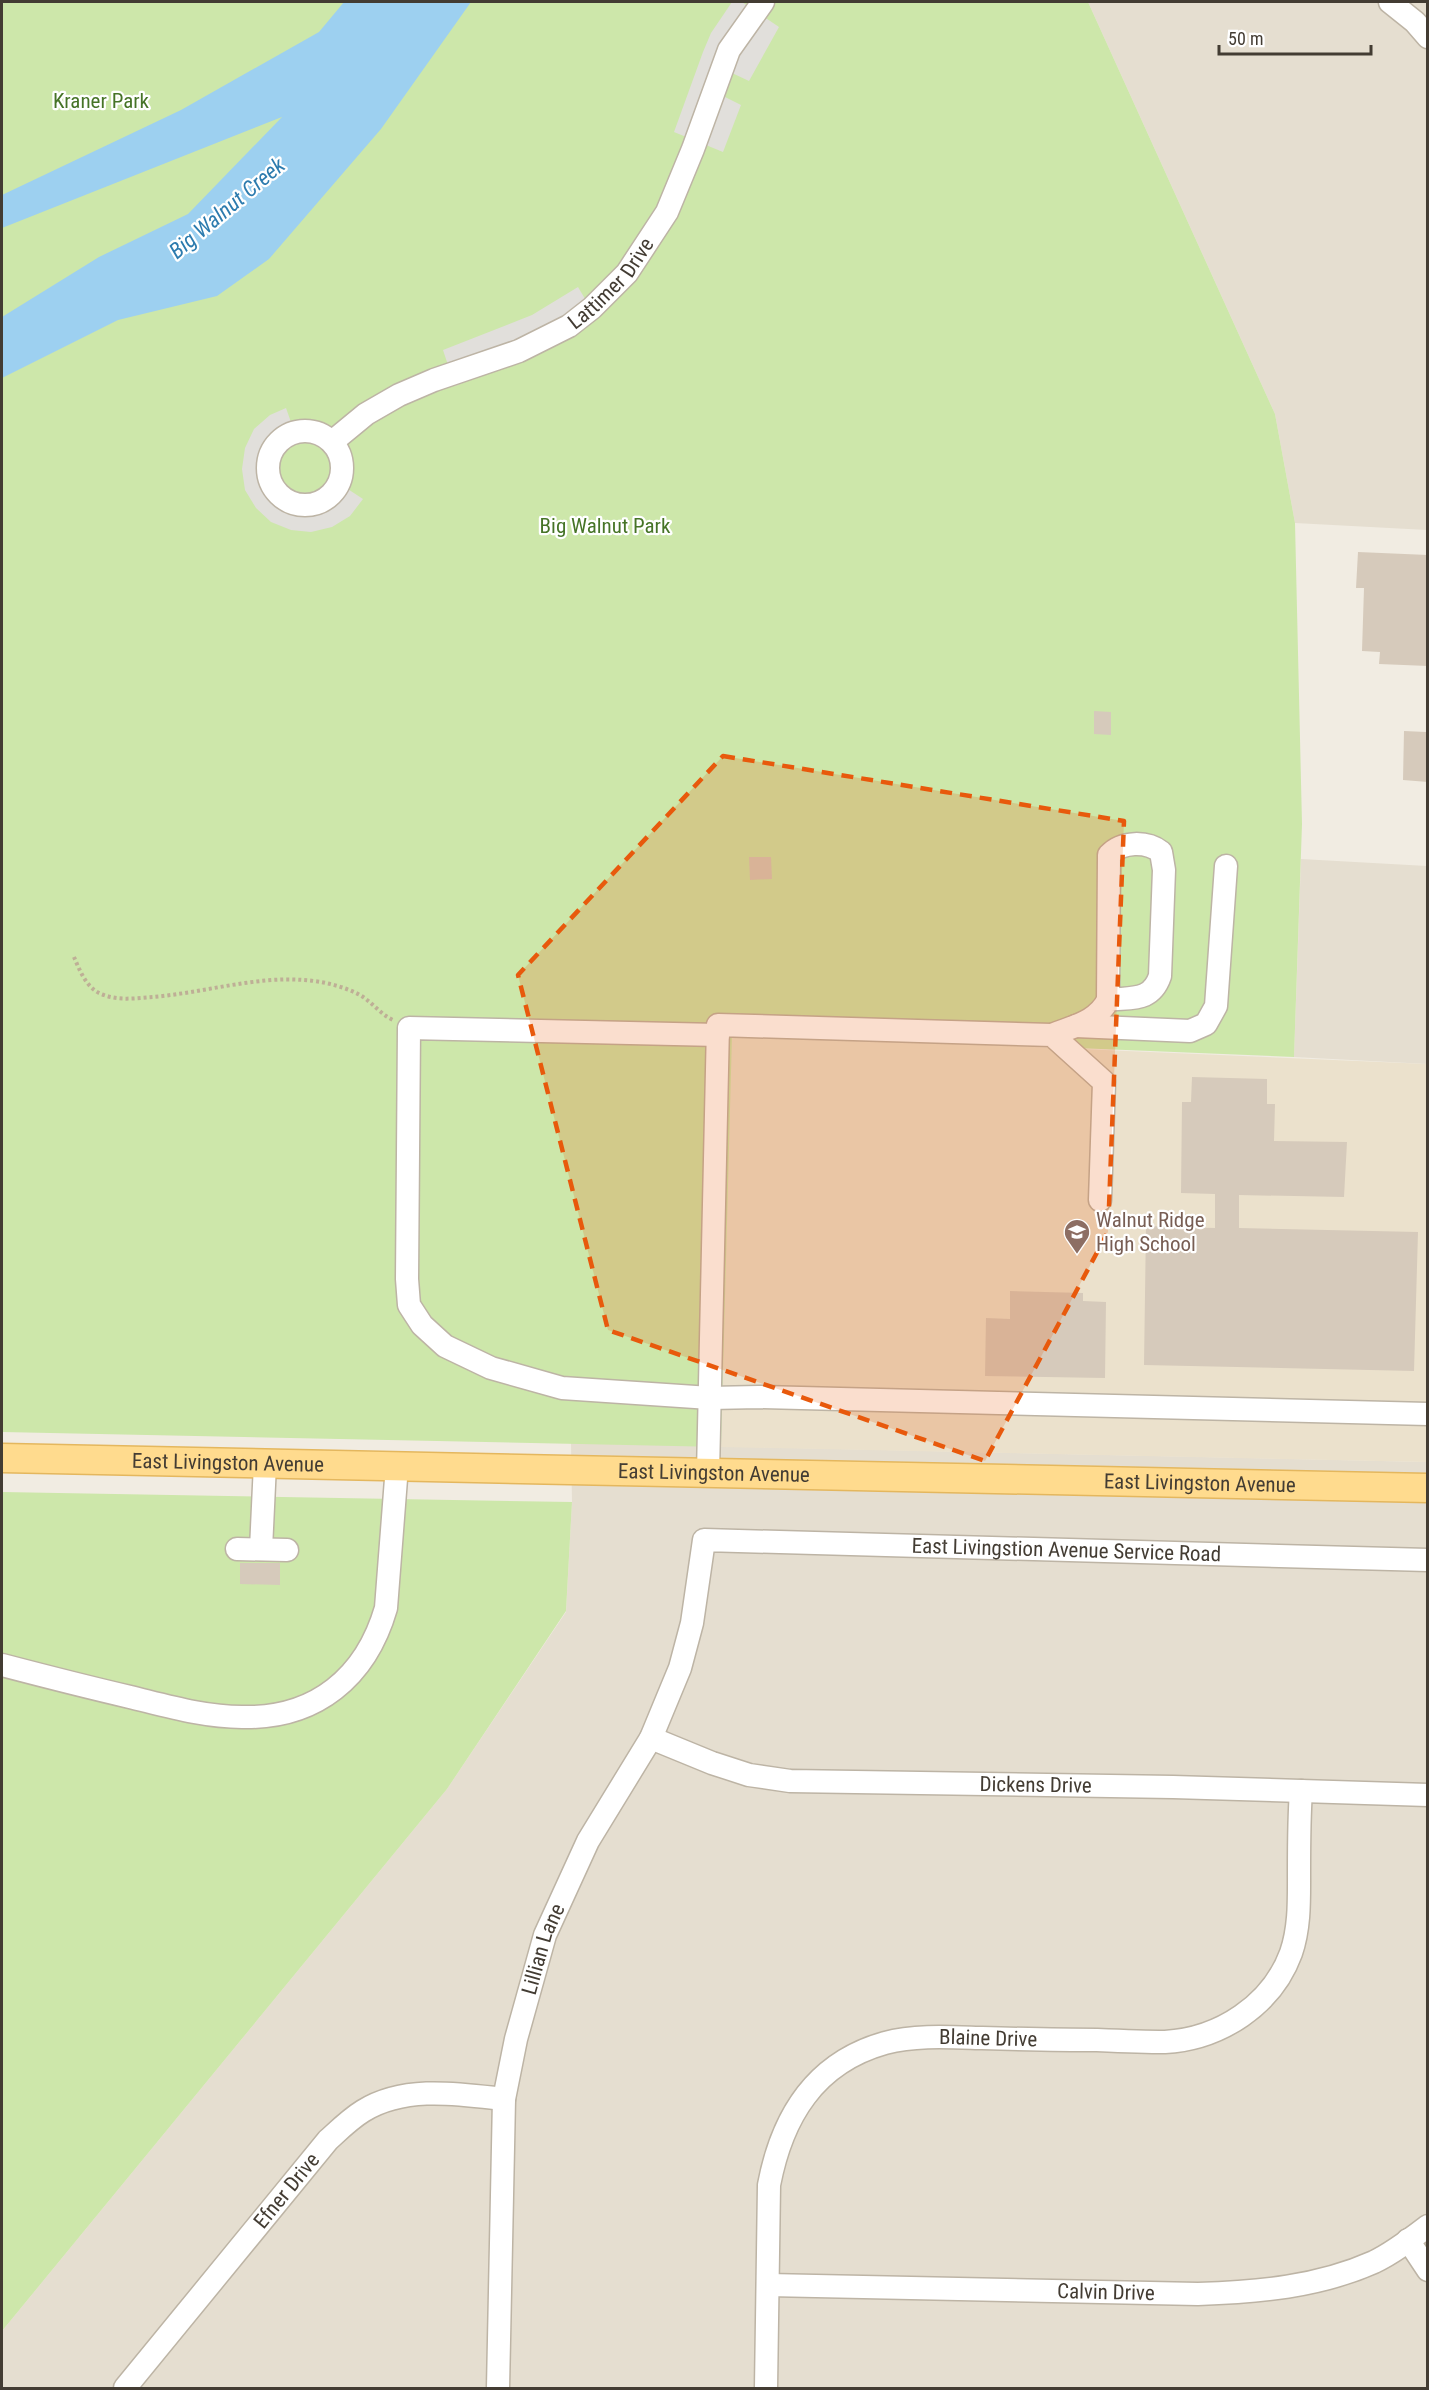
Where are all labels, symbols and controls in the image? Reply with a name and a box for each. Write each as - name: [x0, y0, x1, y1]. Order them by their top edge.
- scale bar: [1219, 18, 1370, 56]
- text: 50 m: [1228, 28, 1263, 49]
- park label: Kraner Park: [53, 89, 150, 113]
- water label: Big Walnut Creek: [164, 152, 290, 264]
- street label: Lattimer Drive: [563, 233, 659, 334]
- park label: Big Walnut Park: [540, 514, 671, 538]
- place label: Walnut Ridge High School: [1096, 1208, 1205, 1256]
- school or university icon: Walnut Ridge High School: [1062, 1217, 1092, 1255]
- street label: East Livingston Avenue: [132, 1449, 324, 1477]
- street label: East Livingston Avenue: [618, 1459, 810, 1487]
- street label: East Livingston Avenue: [1104, 1469, 1296, 1497]
- street label: East Livingstion Avenue Service Road: [911, 1534, 1221, 1566]
- street label: Dickens Drive: [979, 1772, 1092, 1798]
- street label: Lillian Lane: [517, 1900, 570, 1997]
- street label: Blaine Drive: [939, 2025, 1038, 2051]
- street label: Efner Drive: [249, 2148, 324, 2233]
- street label: Calvin Drive: [1057, 2279, 1155, 2305]

